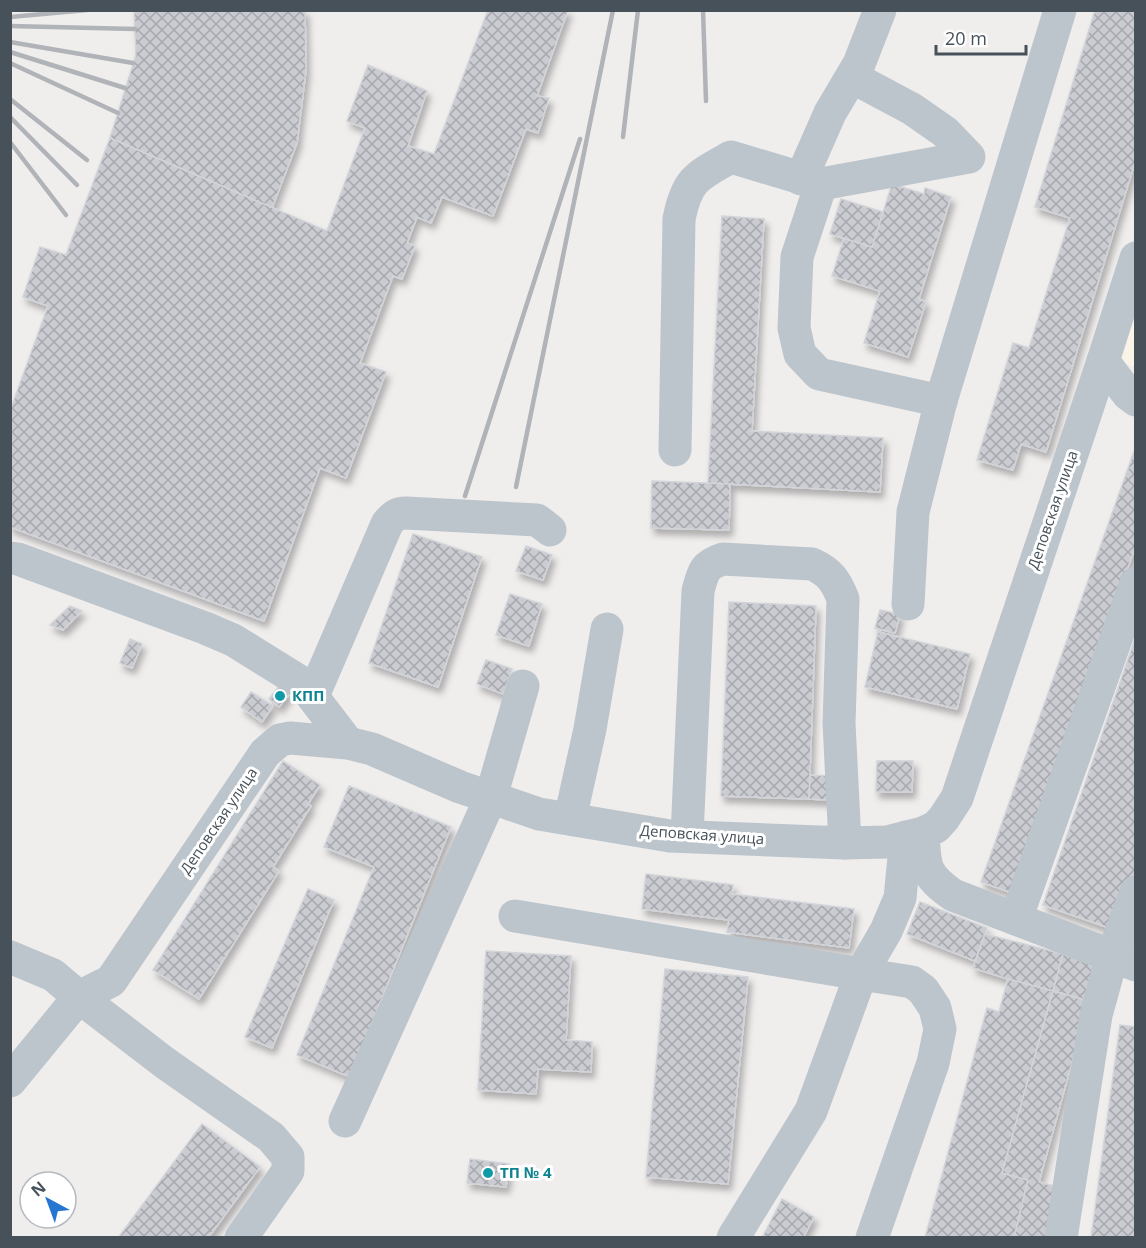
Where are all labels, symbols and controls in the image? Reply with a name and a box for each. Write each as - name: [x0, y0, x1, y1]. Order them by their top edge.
- scale bar: [936, 18, 1026, 56]
- text: 20 m: [945, 26, 987, 50]
- street label: Деповская улица: [1022, 448, 1082, 572]
- place label: КПП: [292, 685, 324, 705]
- marker: КПП: [273, 689, 287, 703]
- street label: Деповская улица: [175, 763, 261, 878]
- street label: Деповская улица: [639, 820, 765, 848]
- place label: ТП № 4: [500, 1162, 552, 1182]
- marker: ТП № 4: [481, 1166, 495, 1180]
- north arrow: [18, 1170, 78, 1230]
- text: N: [26, 1176, 50, 1201]

